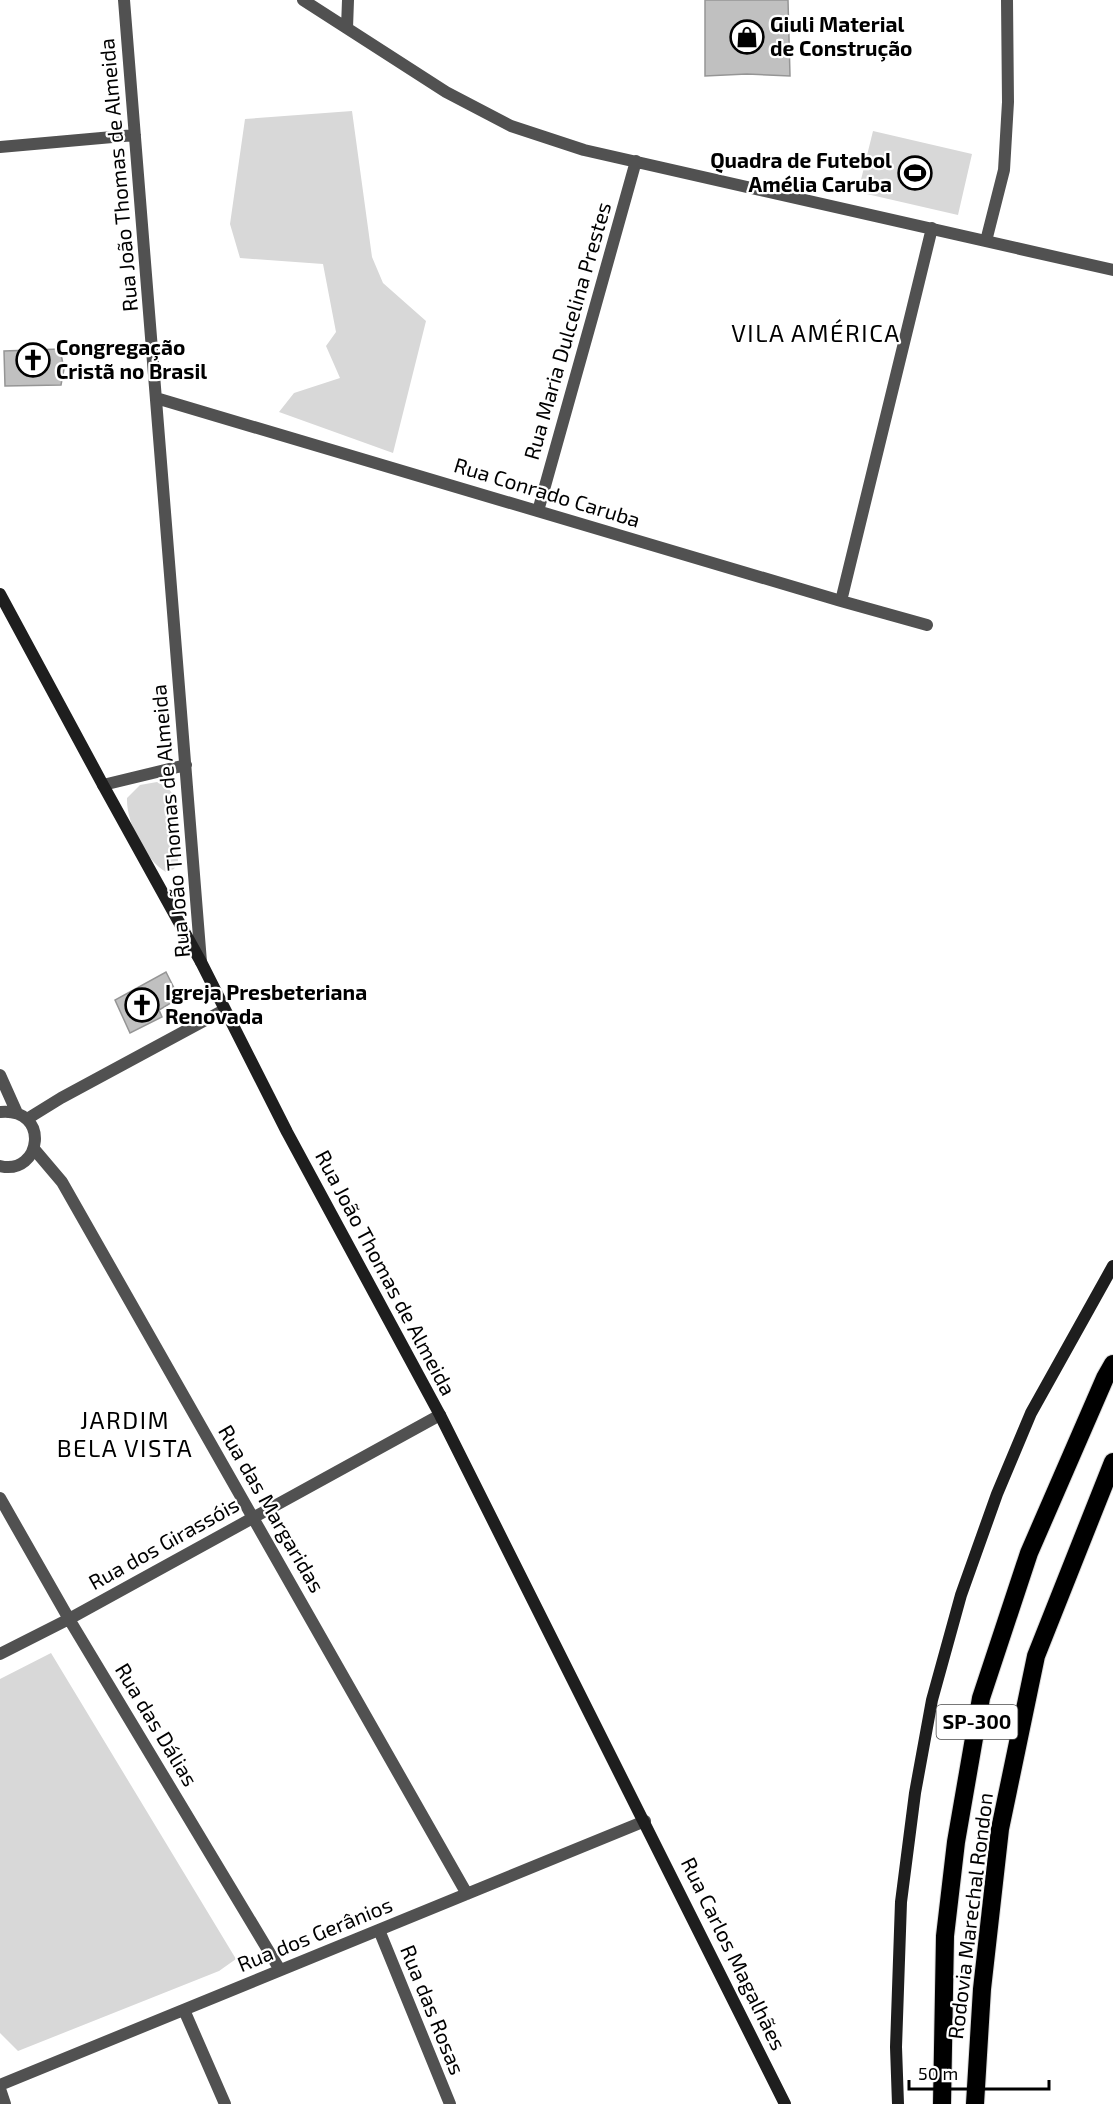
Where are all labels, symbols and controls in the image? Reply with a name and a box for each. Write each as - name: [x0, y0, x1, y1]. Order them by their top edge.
- place label: Giuli Material de Construção: [770, 11, 913, 62]
- shop icon: Giuli Material de Construção: [729, 19, 765, 55]
- street label: Rua João Thomas de Almeida: [93, 37, 142, 313]
- place label: Quadra de Futebol Amélia Caruba: [710, 147, 892, 196]
- sports icon: Quadra de Futebol Amélia Caruba: [897, 155, 933, 191]
- street label: Rua Maria Dulcelina Prestes: [518, 199, 615, 462]
- district label: VILA AMÉRICA: [731, 318, 901, 347]
- place label: Congregação Cristã no Brasil: [56, 334, 207, 383]
- church icon: Congregação Cristã no Brasil: [15, 342, 51, 378]
- street label: Rua Conrado Caruba: [451, 451, 643, 532]
- street label: Rua João Thomas de Almeida: [145, 683, 194, 959]
- place label: Igreja Presbeteriana Renovada: [165, 979, 367, 1028]
- church icon: Igreja Presbeteriana Renovada: [124, 987, 160, 1023]
- street label: Rua João Thomas de Almeida: [311, 1145, 462, 1399]
- district label: JARDIM BELA VISTA: [57, 1405, 193, 1462]
- street label: Rua das Margaridas: [214, 1420, 330, 1596]
- street label: Rua dos Girassóis: [84, 1491, 243, 1594]
- street label: Rua das Dálias: [111, 1658, 204, 1790]
- road number: SP-300: [936, 1705, 1018, 1739]
- street label: Rodovia Marechal Rondon: [942, 1791, 997, 2040]
- street label: Rua Carlos Magalhães: [677, 1853, 792, 2054]
- street label: Rua dos Gerânios: [233, 1891, 396, 1976]
- street label: Rua das Rosas: [396, 1941, 471, 2078]
- scale bar: [909, 2053, 1048, 2091]
- text: 50 m: [918, 2062, 958, 2084]

